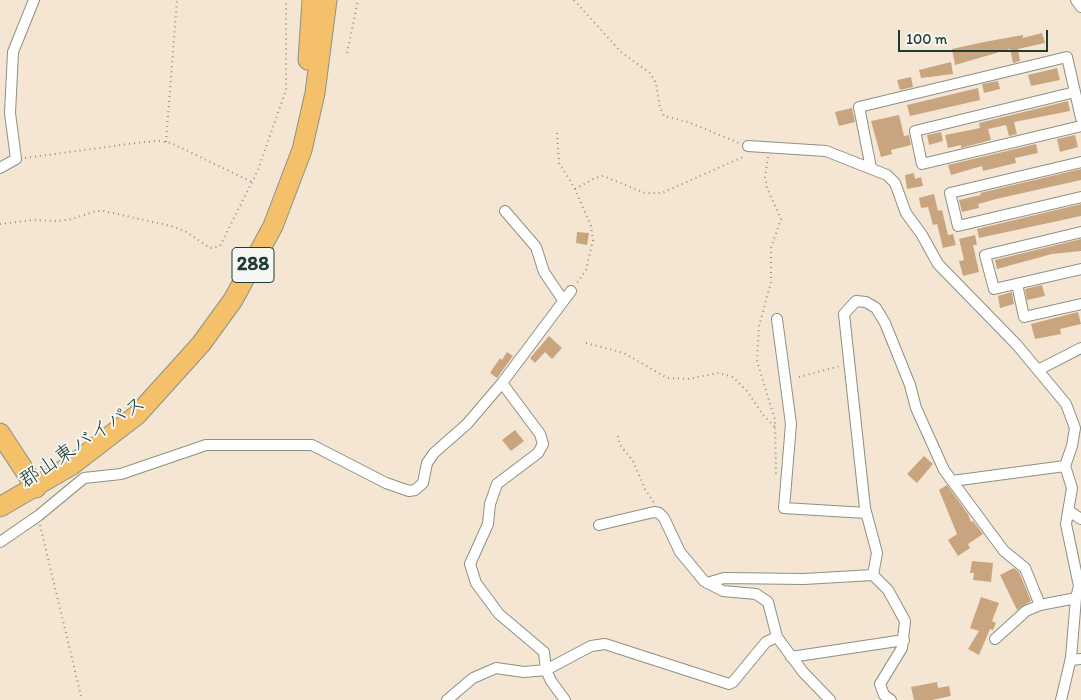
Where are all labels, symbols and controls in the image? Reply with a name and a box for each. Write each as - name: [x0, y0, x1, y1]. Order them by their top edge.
- scale bar: [901, 20, 1051, 52]
- text: 100 m: [906, 30, 947, 48]
- road number: 288: [232, 248, 274, 282]
- street label: 郡山東バイパス: [15, 391, 151, 495]

